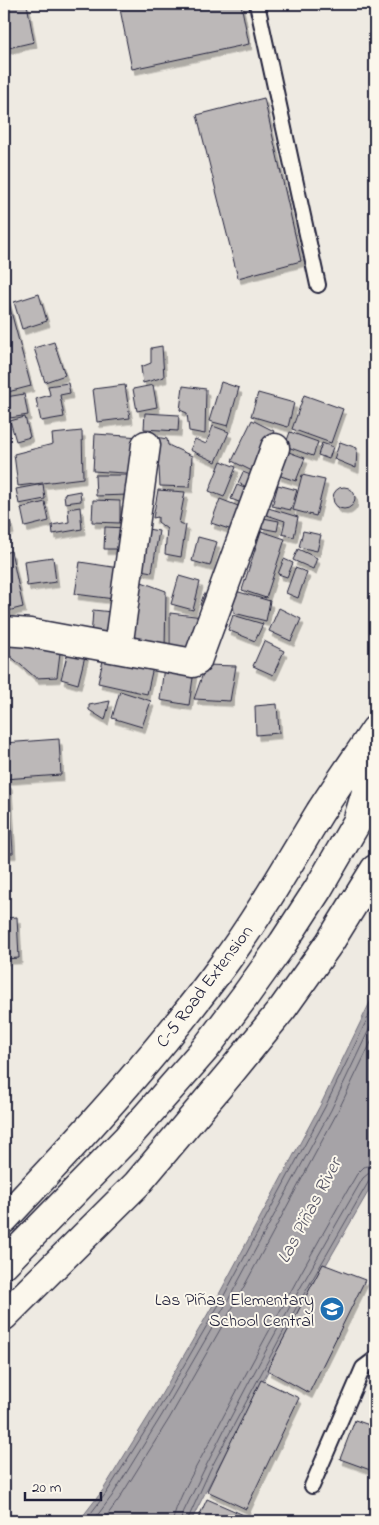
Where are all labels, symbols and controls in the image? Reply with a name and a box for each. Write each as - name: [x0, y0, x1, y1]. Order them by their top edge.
- street label: C-5 Road Extension: [151, 920, 260, 1054]
- water label: Las Piñas River: [271, 1152, 350, 1268]
- place label: Las Piñas Elementary School Central: [155, 1288, 314, 1335]
- school or university icon: Las Piñas Elementary School Central: [319, 1296, 345, 1322]
- scale bar: [25, 1470, 101, 1502]
- text: 20 m: [32, 1477, 62, 1499]

